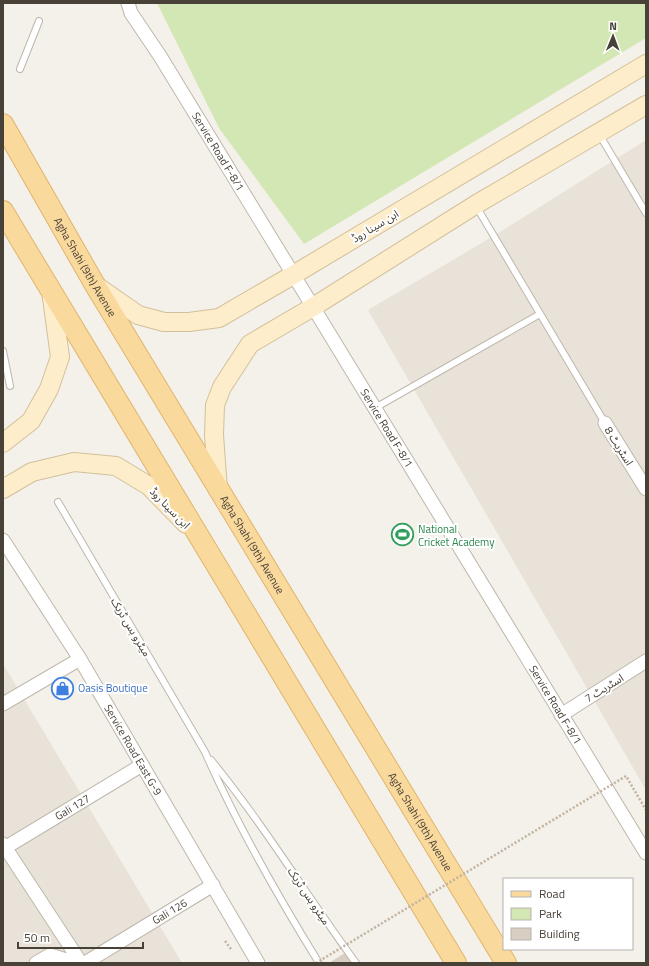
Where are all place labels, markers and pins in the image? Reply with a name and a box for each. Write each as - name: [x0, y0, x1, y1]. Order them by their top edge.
- place label: National Cricket Academy: [418, 521, 495, 550]
- sports icon: National Cricket Academy: [389, 522, 415, 548]
- shop icon: Oasis Boutique: [50, 675, 76, 701]
- place label: Oasis Boutique: [78, 680, 148, 696]

